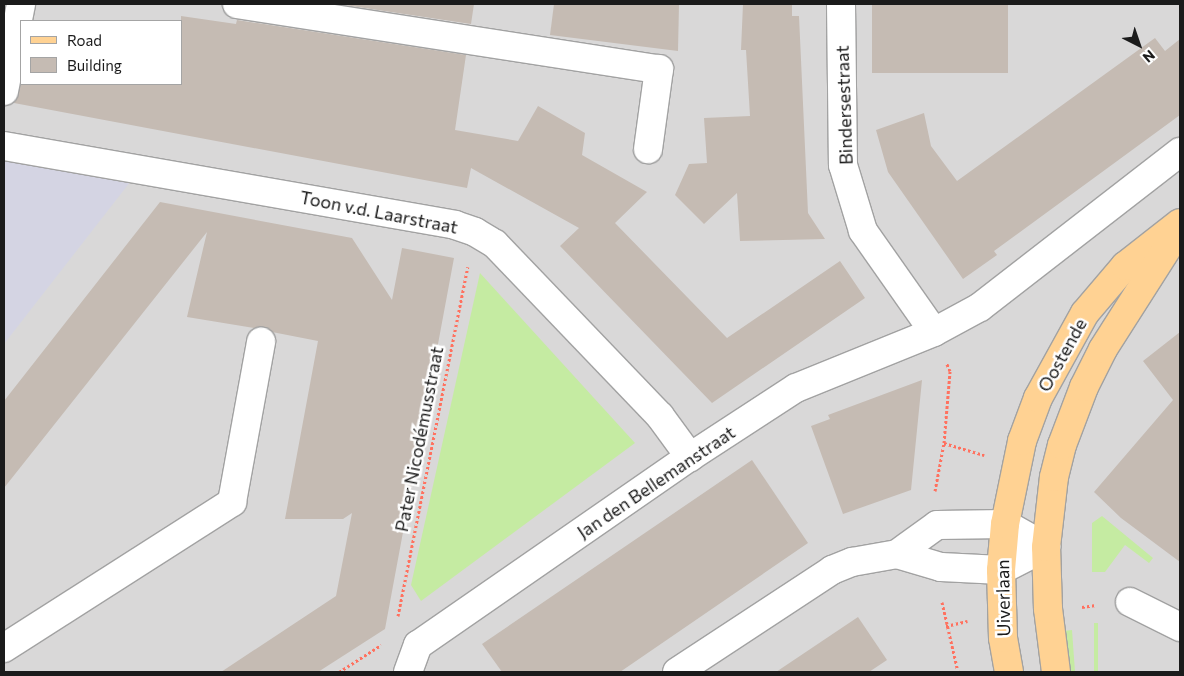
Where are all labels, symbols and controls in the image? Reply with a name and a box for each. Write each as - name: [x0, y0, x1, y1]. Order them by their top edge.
- legend: [20, 20, 182, 85]
- north arrow: [1114, 20, 1164, 70]
- text: Road: [67, 31, 102, 49]
- street label: Bindersestraat: [831, 45, 857, 165]
- text: N: [1140, 47, 1159, 67]
- text: Building: [67, 56, 122, 74]
- street label: Toon v.d. Laarstraat: [298, 186, 460, 238]
- street label: Oostende: [1033, 315, 1091, 395]
- street label: Pater Nicodémusstraat: [390, 344, 448, 534]
- street label: Jan den Bellemanstraat: [573, 421, 739, 543]
- street label: Uiverlaan: [992, 559, 1014, 637]

